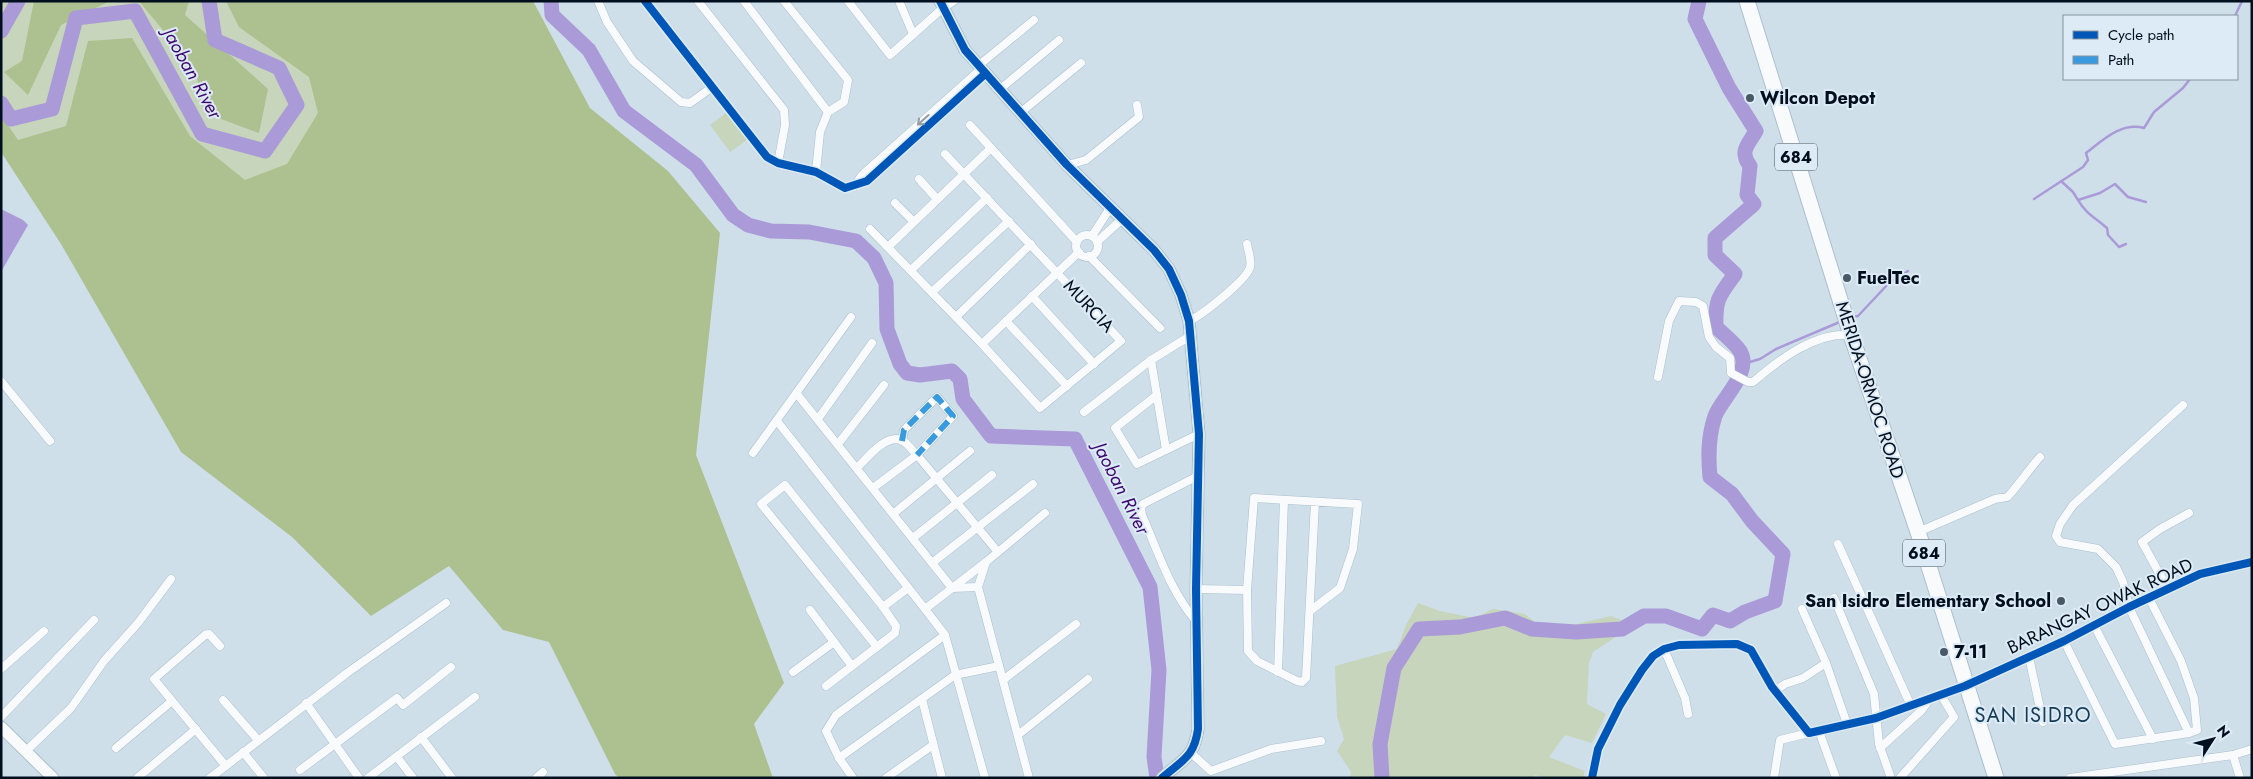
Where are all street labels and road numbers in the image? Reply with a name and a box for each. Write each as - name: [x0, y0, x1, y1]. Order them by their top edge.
- road number: 684: [1775, 144, 1817, 170]
- street label: MURCIA: [1057, 274, 1121, 339]
- street label: MERIDA-ORMOC ROAD: [1829, 298, 1911, 482]
- road number: 684: [1903, 540, 1945, 566]
- street label: BARANGAY OWAK ROAD: [2003, 552, 2197, 660]

